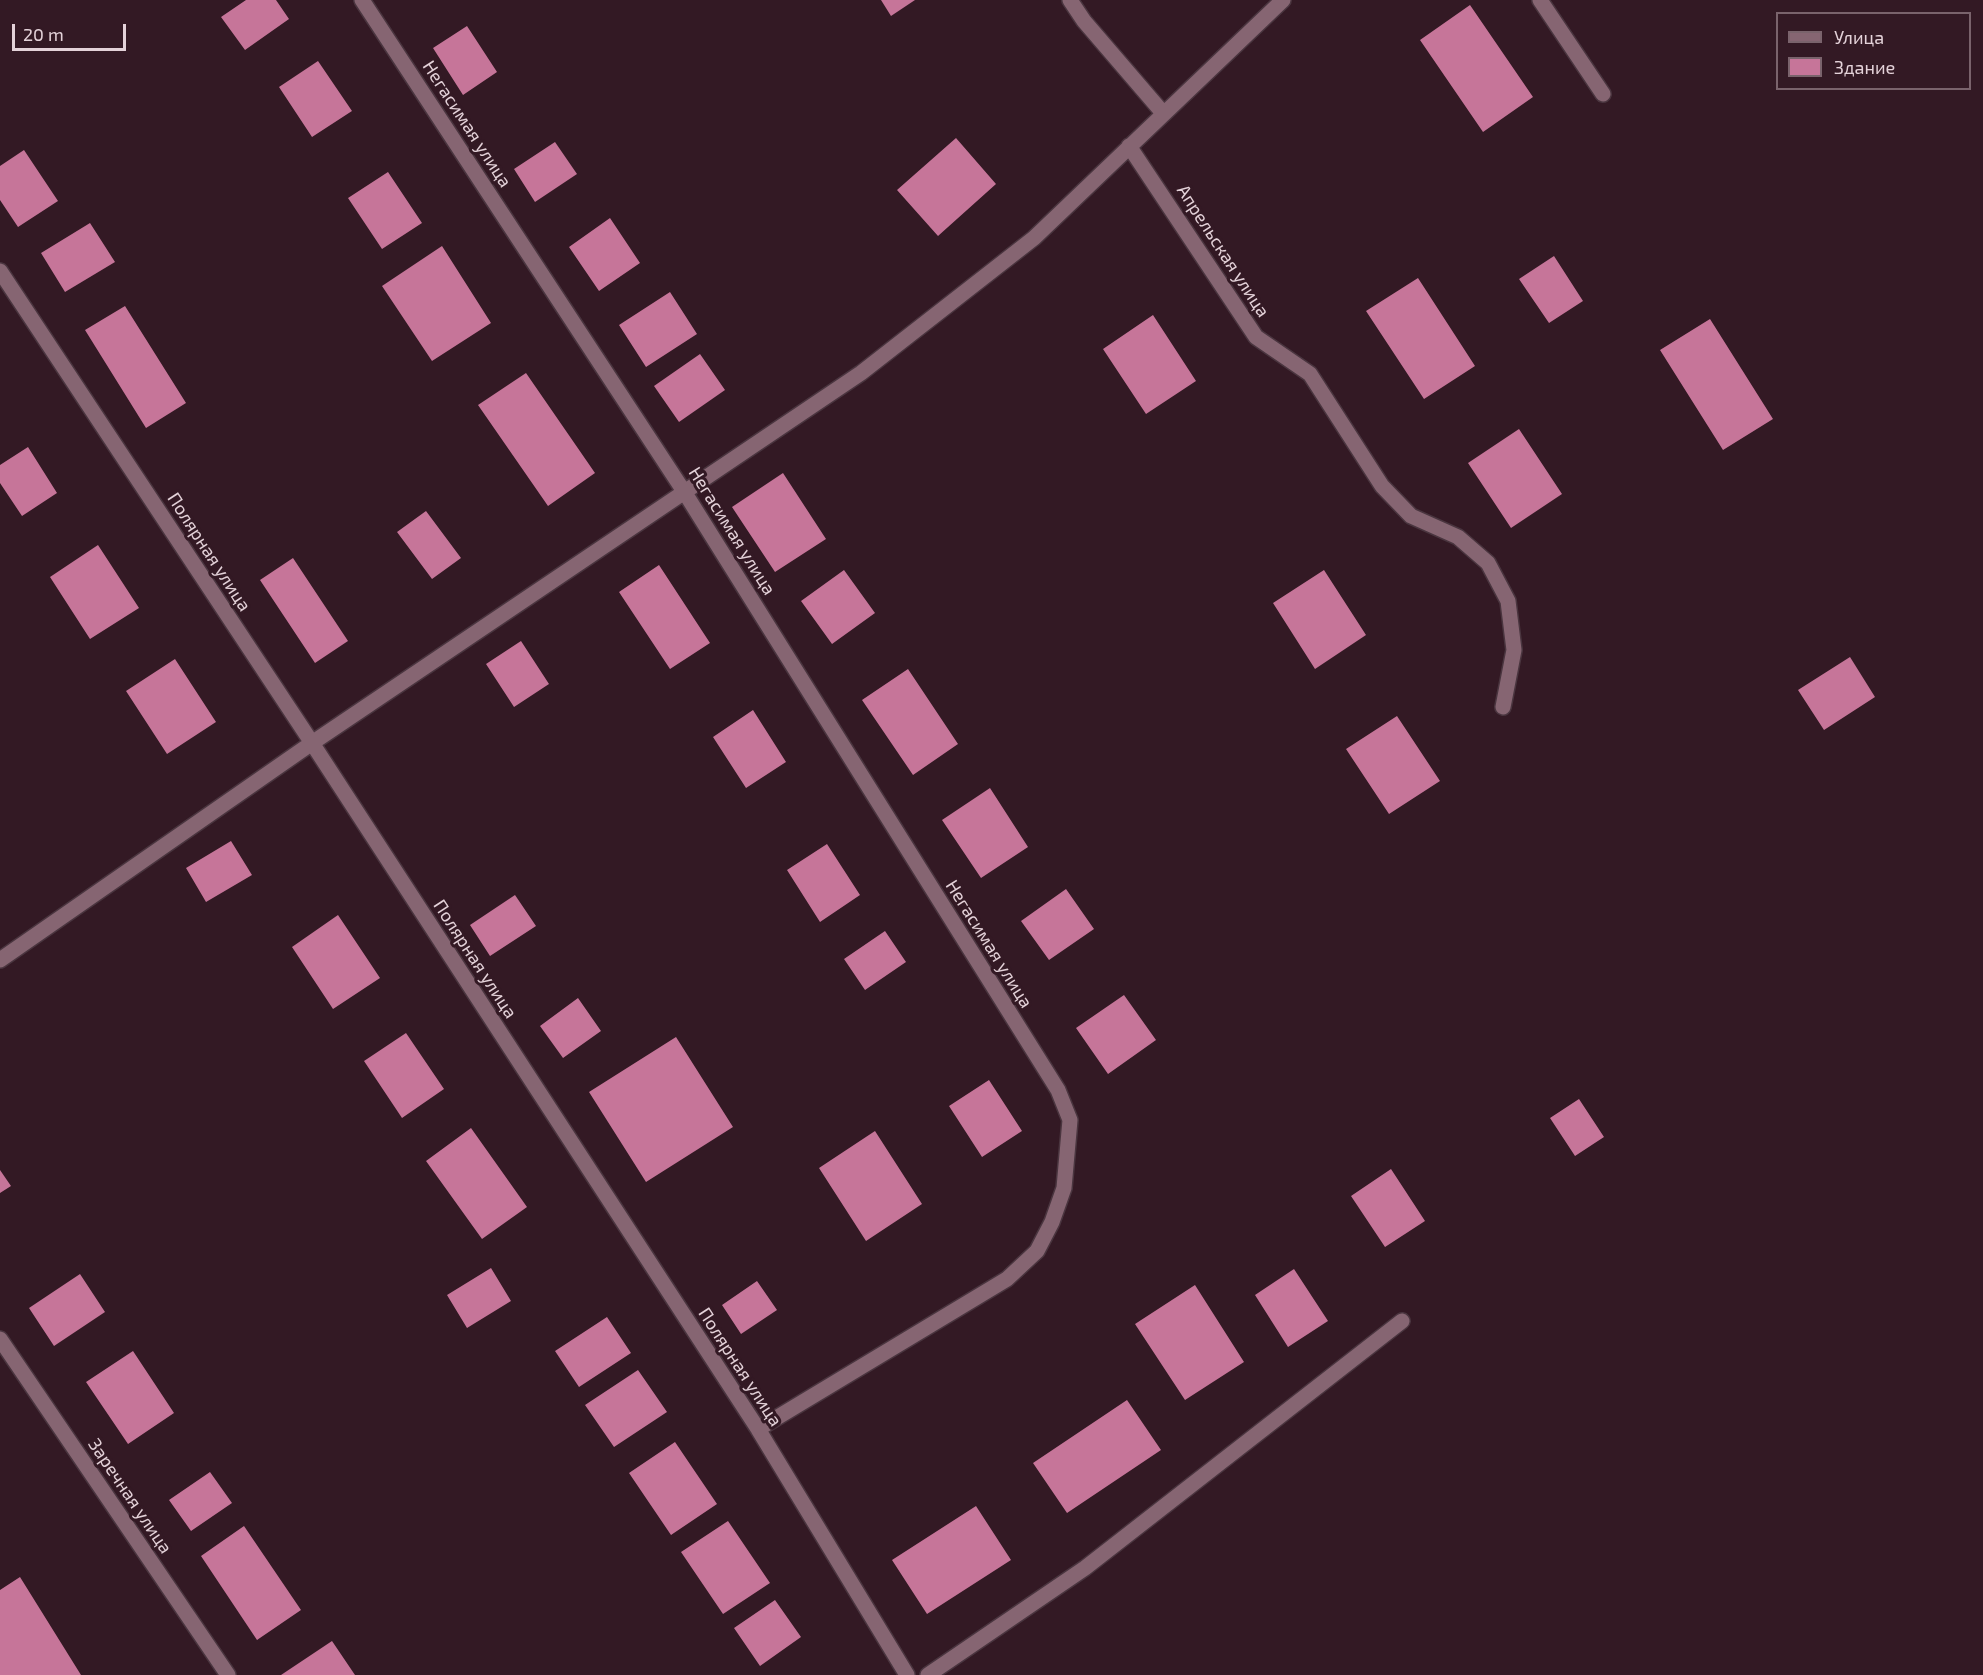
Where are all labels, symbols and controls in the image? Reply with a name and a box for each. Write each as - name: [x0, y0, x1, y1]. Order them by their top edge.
- scale bar: [15, 12, 129, 50]
- legend: [1776, 12, 1971, 90]
- text: 20 m: [23, 23, 64, 45]
- text: Улица: [1834, 26, 1884, 48]
- text: Здание: [1834, 56, 1895, 78]
- street label: Негасимая улица: [418, 57, 516, 191]
- street label: Апрельская улица: [1172, 181, 1274, 321]
- street label: Негасимая улица: [684, 463, 780, 599]
- street label: Полярная улица: [163, 489, 255, 615]
- street label: Негасимая улица: [941, 876, 1037, 1012]
- street label: Полярная улица: [429, 896, 521, 1022]
- street label: Полярная улица: [694, 1304, 786, 1430]
- street label: Заречная улица: [84, 1434, 176, 1558]

